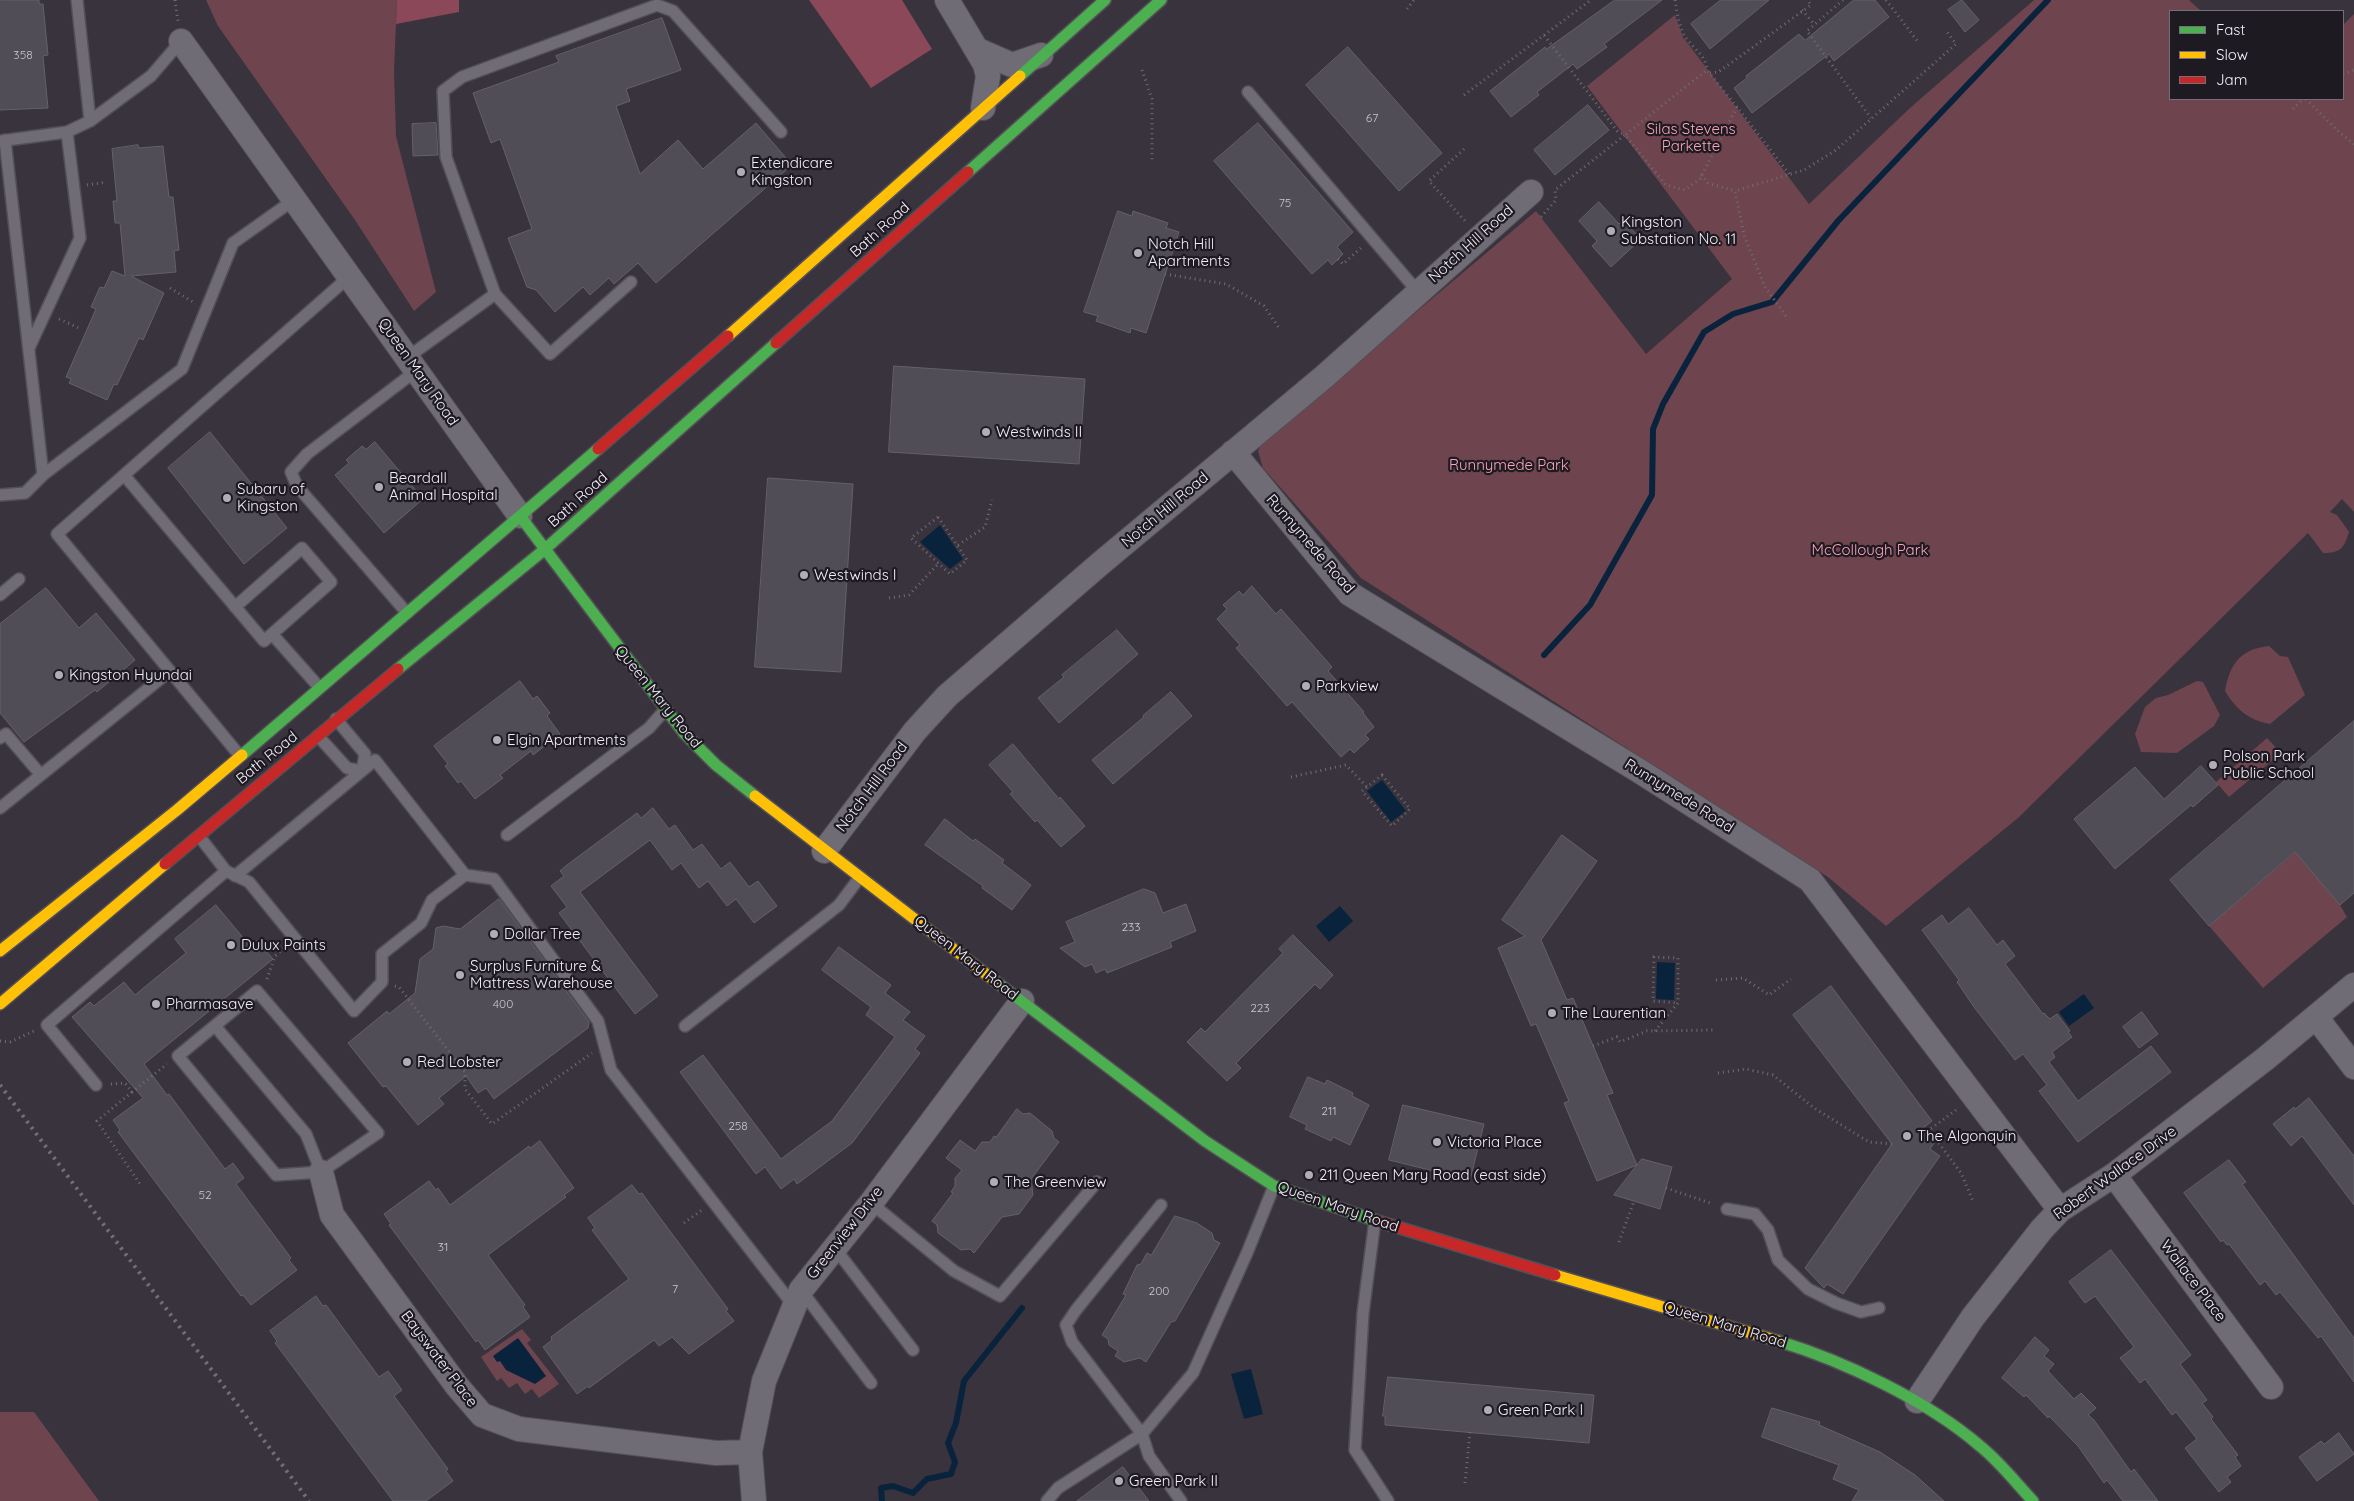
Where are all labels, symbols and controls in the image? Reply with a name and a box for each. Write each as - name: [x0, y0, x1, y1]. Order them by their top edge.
- legend: [2169, 10, 2344, 100]
- text: Fast: [2216, 20, 2245, 39]
- text: Slow: [2216, 45, 2248, 64]
- house number: 358: [13, 48, 33, 62]
- text: Jam: [2216, 70, 2247, 89]
- house number: 67: [1366, 111, 1378, 125]
- park label: Silas Stevens Parkette: [1646, 120, 1736, 155]
- place label: Extendicare Kingston: [751, 154, 833, 189]
- marker: Extendicare Kingston: [735, 166, 747, 178]
- house number: 75: [1279, 196, 1291, 210]
- street label: Bath Road: [847, 199, 913, 261]
- street label: Notch Hill Road: [1425, 201, 1517, 287]
- place label: Kingston Substation No. 11: [1621, 213, 1736, 248]
- marker: Kingston Substation No. 11: [1605, 225, 1617, 237]
- place label: Notch Hill Apartments: [1148, 235, 1230, 270]
- marker: Notch Hill Apartments: [1132, 247, 1144, 259]
- street label: Queen Mary Road: [374, 315, 462, 429]
- place label: Westwinds II: [996, 423, 1082, 441]
- marker: Westwinds II: [980, 426, 992, 438]
- park label: Runnymede Park: [1449, 456, 1569, 474]
- place label: Beardall Animal Hospital: [389, 469, 498, 504]
- street label: Bath Road: [545, 469, 611, 531]
- street label: Notch Hill Road: [1118, 469, 1212, 551]
- place label: Subaru of Kingston: [237, 480, 305, 515]
- marker: Beardall Animal Hospital: [373, 481, 385, 493]
- street label: Runnymede Road: [1262, 491, 1358, 597]
- marker: Subaru of Kingston: [221, 492, 233, 504]
- park label: McCollough Park: [1812, 541, 1928, 559]
- place label: Westwinds I: [814, 566, 897, 584]
- marker: Westwinds I: [798, 569, 810, 581]
- street label: Queen Mary Road: [611, 642, 705, 752]
- place label: Kingston Hyundai: [69, 666, 192, 684]
- marker: Kingston Hyundai: [53, 669, 65, 681]
- place label: Parkview: [1316, 677, 1379, 695]
- marker: Parkview: [1300, 680, 1312, 692]
- street label: Bath Road: [233, 728, 301, 788]
- place label: Elgin Apartments: [507, 731, 626, 749]
- marker: Elgin Apartments: [491, 734, 503, 746]
- street label: Notch Hill Road: [832, 739, 912, 835]
- place label: Polson Park Public School: [2223, 747, 2314, 782]
- street label: Runnymede Road: [1621, 755, 1737, 837]
- marker: Polson Park Public School: [2207, 759, 2219, 771]
- street label: Queen Mary Road: [910, 912, 1022, 1004]
- house number: 233: [1121, 920, 1141, 934]
- place label: Dollar Tree: [504, 925, 580, 943]
- marker: Dollar Tree: [488, 928, 500, 940]
- place label: Dulux Paints: [241, 936, 326, 954]
- marker: Dulux Paints: [225, 939, 237, 951]
- place label: Surplus Furniture & Mattress Warehouse: [470, 957, 613, 992]
- marker: Surplus Furniture & Mattress Warehouse: [454, 969, 466, 981]
- place label: Pharmasave: [166, 995, 253, 1013]
- house number: 400: [493, 997, 513, 1011]
- marker: Pharmasave: [150, 998, 162, 1010]
- house number: 223: [1250, 1001, 1270, 1015]
- place label: The Laurentian: [1562, 1004, 1666, 1022]
- marker: The Laurentian: [1546, 1007, 1558, 1019]
- place label: Red Lobster: [417, 1053, 501, 1071]
- marker: Red Lobster: [401, 1056, 413, 1068]
- house number: 211: [1321, 1104, 1337, 1118]
- house number: 258: [728, 1119, 748, 1133]
- street label: Robert Wallace Drive: [2050, 1122, 2180, 1224]
- place label: The Algonquin: [1917, 1127, 2016, 1145]
- marker: The Algonquin: [1901, 1130, 1913, 1142]
- place label: Victoria Place: [1447, 1133, 1542, 1151]
- marker: Victoria Place: [1431, 1136, 1443, 1148]
- place label: 211 Queen Mary Road (east side): [1319, 1166, 1546, 1184]
- marker: 211 Queen Mary Road (east side): [1303, 1169, 1315, 1181]
- place label: The Greenview: [1004, 1173, 1106, 1191]
- marker: The Greenview: [988, 1176, 1000, 1188]
- street label: Queen Mary Road: [1275, 1178, 1401, 1236]
- street label: Greenview Drive: [803, 1183, 887, 1283]
- house number: 52: [198, 1188, 212, 1202]
- street label: Wallace Place: [2156, 1237, 2230, 1325]
- house number: 31: [438, 1240, 448, 1254]
- house number: 7: [672, 1282, 678, 1296]
- house number: 200: [1149, 1284, 1169, 1298]
- street label: Queen Mary Road: [1662, 1298, 1788, 1352]
- street label: Bayswater Place: [397, 1307, 481, 1411]
- place label: Green Park I: [1498, 1401, 1583, 1419]
- marker: Green Park I: [1482, 1404, 1494, 1416]
- place label: Green Park II: [1129, 1472, 1218, 1490]
- marker: Green Park II: [1113, 1475, 1125, 1487]

